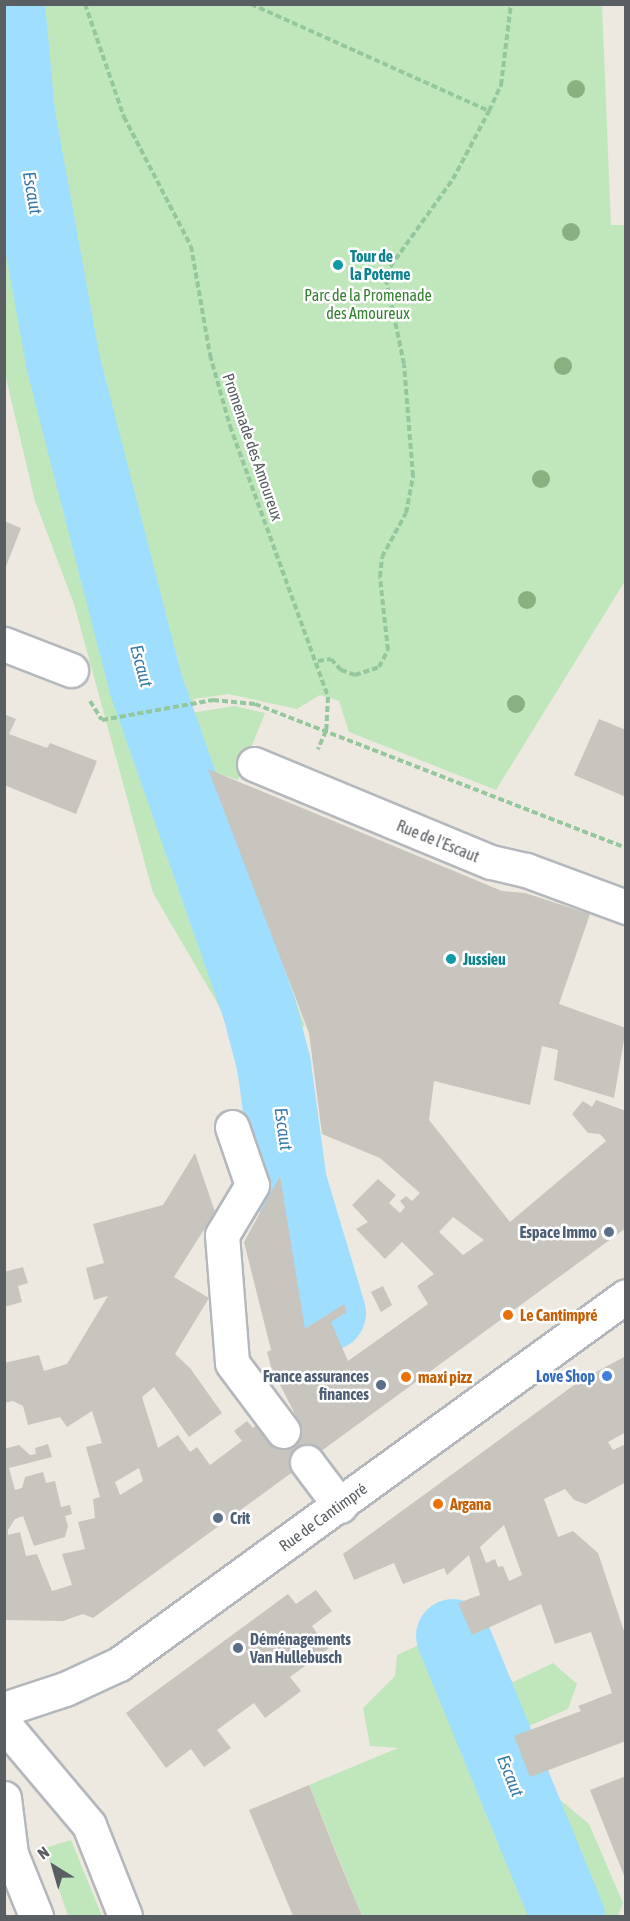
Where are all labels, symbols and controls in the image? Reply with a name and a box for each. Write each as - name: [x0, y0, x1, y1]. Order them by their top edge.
- water label: Escaut: [18, 170, 46, 216]
- place label: Tour de la Poterne: [350, 246, 411, 284]
- marker: Tour de la Poterne: [331, 258, 345, 272]
- park label: Parc de la Promenade des Amoureux: [304, 285, 432, 323]
- street label: Promenade des Amoureux: [219, 371, 287, 523]
- water label: Escaut: [125, 642, 157, 690]
- street label: Rue de l'Escaut: [394, 816, 482, 866]
- place label: Jussieu: [463, 949, 506, 969]
- marker: Jussieu: [444, 952, 458, 966]
- water label: Escaut: [269, 1106, 297, 1152]
- place label: Espace Immo: [519, 1222, 597, 1242]
- marker: Espace Immo: [602, 1225, 616, 1239]
- place label: Le Cantimpré: [520, 1305, 597, 1325]
- marker: Le Cantimpré: [501, 1308, 515, 1322]
- place label: France assurances finances: [263, 1366, 369, 1404]
- place label: Love Shop: [536, 1366, 595, 1386]
- place label: maxi pizz: [418, 1367, 472, 1387]
- marker: Love Shop: [600, 1369, 614, 1383]
- marker: maxi pizz: [399, 1370, 413, 1384]
- marker: France assurances finances: [374, 1378, 388, 1392]
- street label: Rue de Cantimpré: [275, 1479, 371, 1555]
- place label: Argana: [450, 1494, 491, 1514]
- marker: Argana: [431, 1497, 445, 1511]
- place label: Crit: [230, 1508, 250, 1528]
- marker: Crit: [211, 1511, 225, 1525]
- place label: Déménagements Van Hullebusch: [250, 1629, 351, 1667]
- marker: Déménagements Van Hullebusch: [231, 1641, 245, 1655]
- water label: Escaut: [492, 1752, 528, 1800]
- north arrow: [24, 1837, 84, 1897]
- text: N: [34, 1843, 52, 1863]

